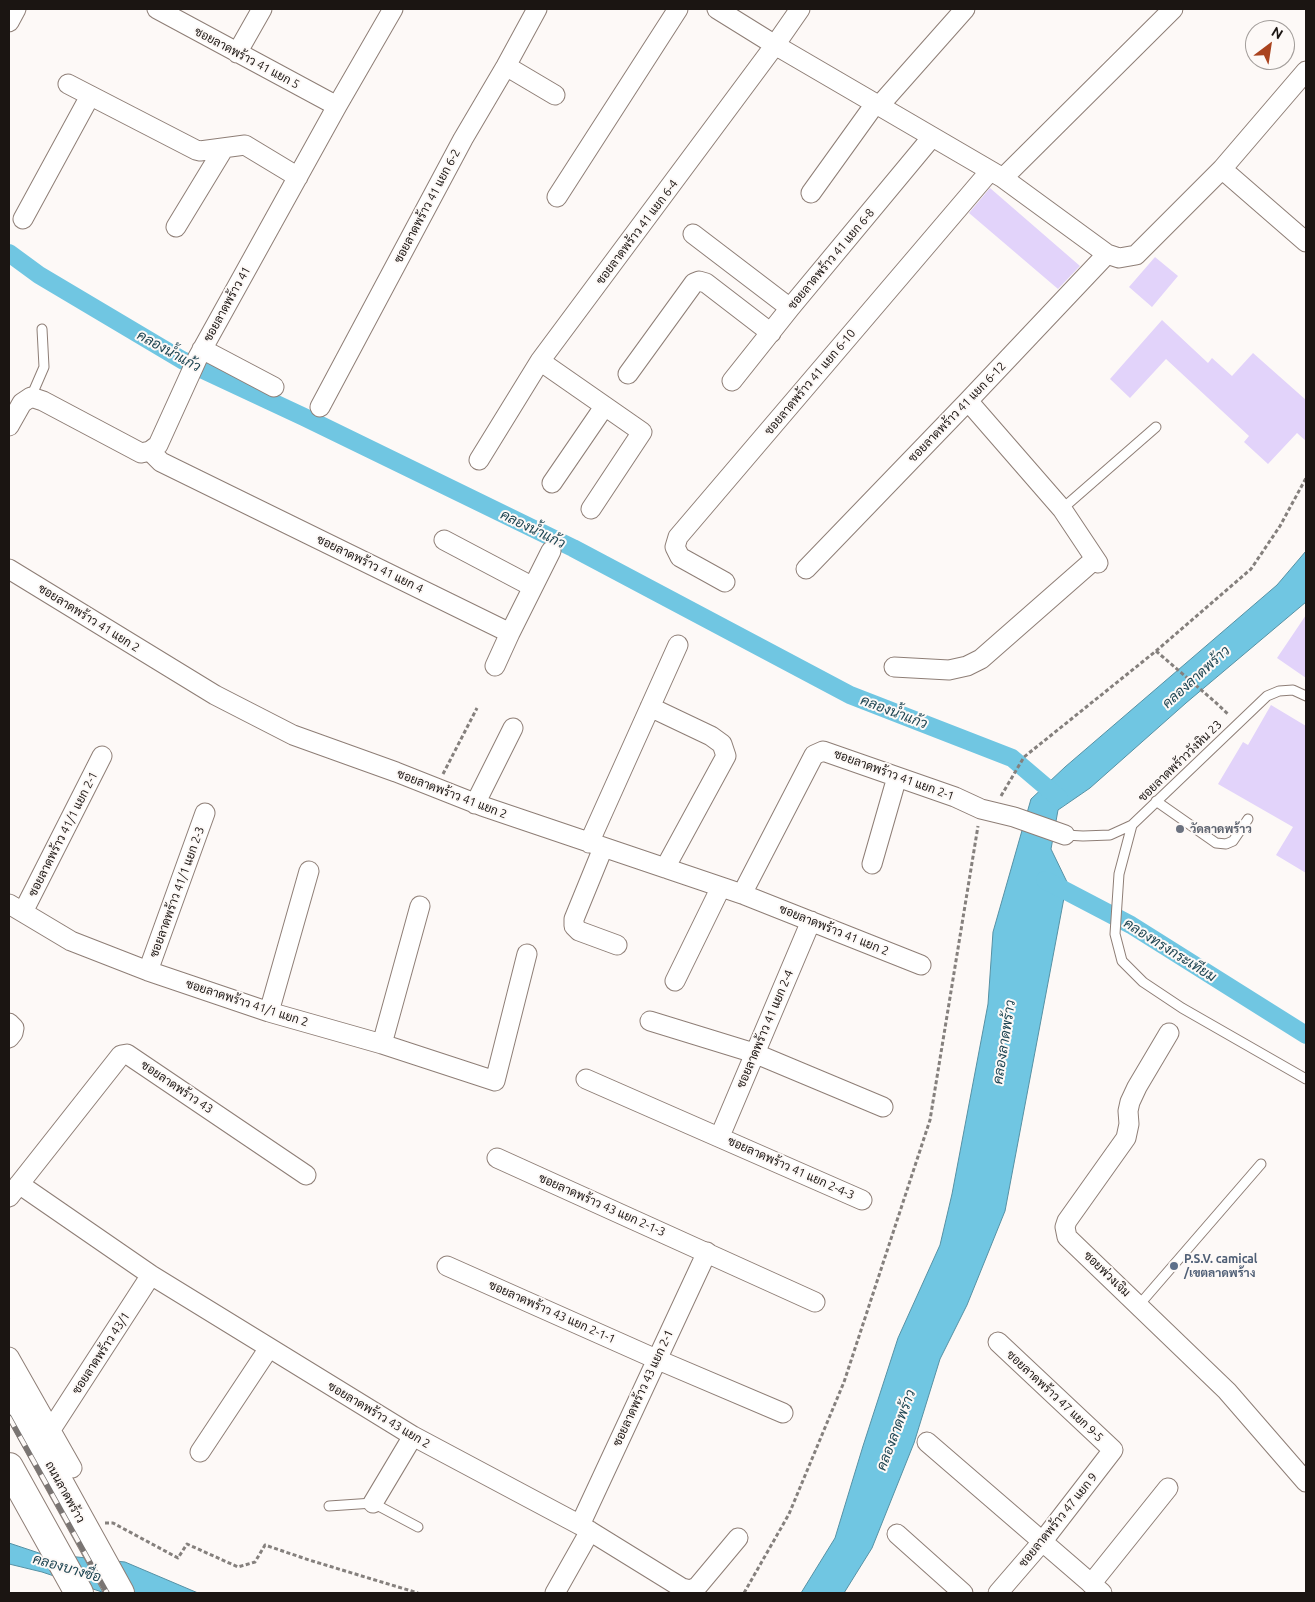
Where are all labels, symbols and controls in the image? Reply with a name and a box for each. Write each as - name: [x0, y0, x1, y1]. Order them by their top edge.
- north arrow: [1245, 20, 1295, 70]
- text: N: [1269, 23, 1286, 43]
- street label: ซอยลาดพร้าว 41 แยก 5: [192, 24, 302, 92]
- street label: ซอยลาดพร้าว 41 แยก 6-2: [391, 147, 463, 265]
- street label: ซอยลาดพร้าว 41 แยก 6-4: [593, 177, 681, 287]
- street label: ซอยลาดพร้าว 41 แยก 6-8: [785, 206, 877, 312]
- street label: ซอยลาดพร้าว 41: [200, 264, 254, 344]
- street label: ซอยลาดพร้าว 41 แยก 6-10: [761, 326, 859, 438]
- water label: คลองน้ำแก้ว: [134, 327, 204, 375]
- street label: ซอยลาดพร้าว 41 แยก 6-12: [905, 359, 1009, 465]
- water label: คลองน้ำแก้ว: [498, 506, 568, 552]
- street label: ซอยลาดพร้าว 41 แยก 4: [314, 532, 426, 596]
- street label: ซอยลาดพร้าว 41 แยก 2: [36, 581, 142, 655]
- water label: คลองลาดพร้าว: [1159, 642, 1233, 712]
- water label: คลองน้ำแก้ว: [858, 692, 930, 732]
- street label: ซอยลาดพร้าววังหิน 23: [1135, 717, 1225, 805]
- street label: ซอยลาดพร้าว 41 แยก 2-1: [832, 746, 956, 804]
- street label: ซอยลาดพร้าว 41 แยก 2: [395, 766, 509, 822]
- street label: ซอยลาดพร้าว 41/1 แยก 2-1: [25, 769, 101, 899]
- place label: วัดลาดพร้าว: [1190, 822, 1252, 836]
- marker: วัดลาดพร้าว: [1174, 823, 1186, 835]
- street label: ซอยลาดพร้าว 41/1 แยก 2-3: [147, 825, 207, 959]
- street label: ซอยลาดพร้าว 41 แยก 2: [777, 901, 891, 959]
- water label: คลองทรงกระเทียม: [1121, 915, 1219, 985]
- street label: ซอยลาดพร้าว 41 แยก 2-4: [734, 968, 796, 1090]
- street label: ซอยลาดพร้าว 41/1 แยก 2: [184, 976, 310, 1030]
- water label: คลองลาดพร้าว: [989, 999, 1019, 1085]
- street label: ซอยลาดพร้าว 43: [138, 1058, 216, 1116]
- street label: ซอยลาดพร้าว 41 แยก 2-4-3: [725, 1133, 857, 1203]
- street label: ซอยลาดพร้าว 43 แยก 2-1-3: [536, 1170, 668, 1240]
- street label: ซอยพ่วงเจิม: [1081, 1248, 1133, 1300]
- place label: P.S.V. camical /เขตลาดพร้าง: [1184, 1252, 1257, 1280]
- marker: P.S.V. camical /เขตลาดพร้าง: [1168, 1260, 1180, 1272]
- street label: ซอยลาดพร้าว 43 แยก 2-1-1: [486, 1277, 618, 1347]
- street label: ซอยลาดพร้าว 43/1: [69, 1309, 133, 1397]
- street label: ซอยลาดพร้าว 43 แยก 2-1: [610, 1327, 676, 1449]
- street label: ซอยลาดพร้าว 47 แยก 9-5: [1004, 1347, 1106, 1445]
- street label: ซอยลาดพร้าว 43 แยก 2: [325, 1379, 433, 1451]
- water label: คลองลาดพร้าว: [873, 1387, 919, 1473]
- street label: ถนนลาดพร้าว: [42, 1459, 88, 1525]
- street label: ซอยลาดพร้าว 47 แยก 9: [1016, 1470, 1100, 1570]
- water label: คลองบางซื่อ: [31, 1550, 103, 1586]

